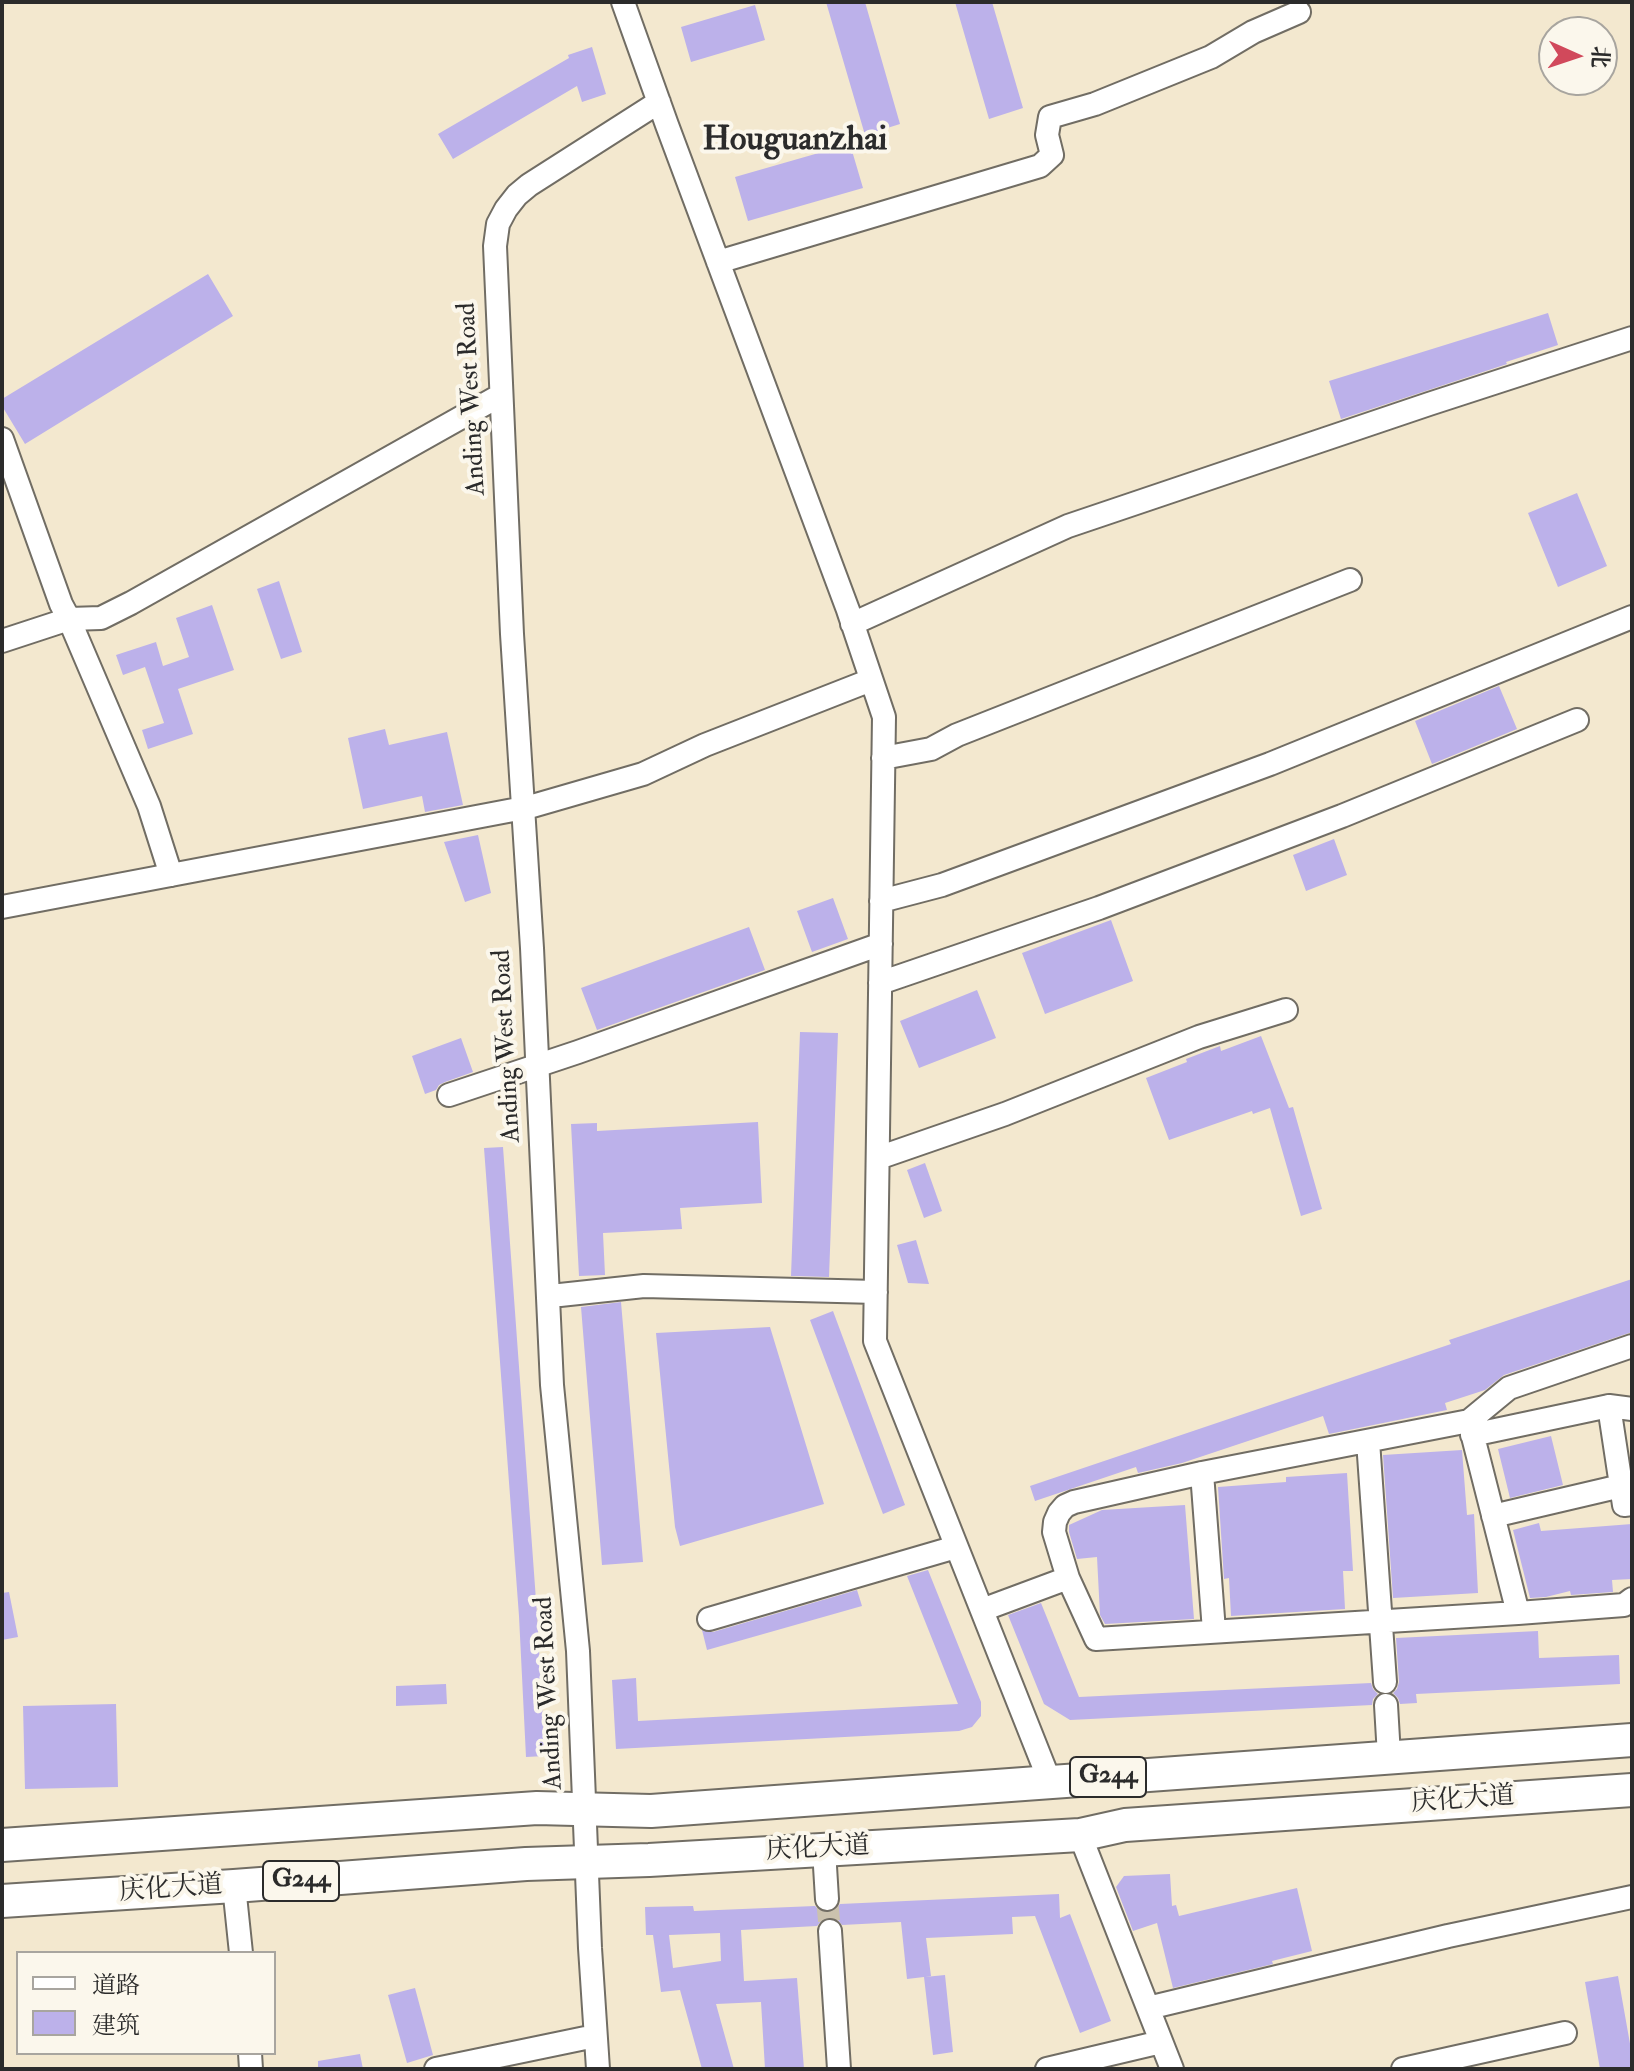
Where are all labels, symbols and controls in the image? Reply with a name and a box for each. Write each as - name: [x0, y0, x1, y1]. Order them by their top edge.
- north arrow: [1538, 16, 1618, 96]
- text: 北: [1585, 45, 1615, 69]
- district label: Houguanzhai: [703, 122, 887, 162]
- street label: Anding West Road: [452, 302, 494, 496]
- street label: Anding West Road: [487, 949, 529, 1143]
- street label: Anding West Road: [529, 1596, 571, 1790]
- road number: G244: [1070, 1757, 1146, 1797]
- street label: 庆化大道: [1410, 1782, 1516, 1820]
- street label: 庆化大道: [765, 1832, 871, 1868]
- road number: G244: [263, 1861, 339, 1901]
- street label: 庆化大道: [118, 1871, 224, 1909]
- legend: [16, 1951, 276, 2055]
- text: 道路: [92, 1970, 140, 2001]
- text: 建筑: [92, 2010, 140, 2041]

